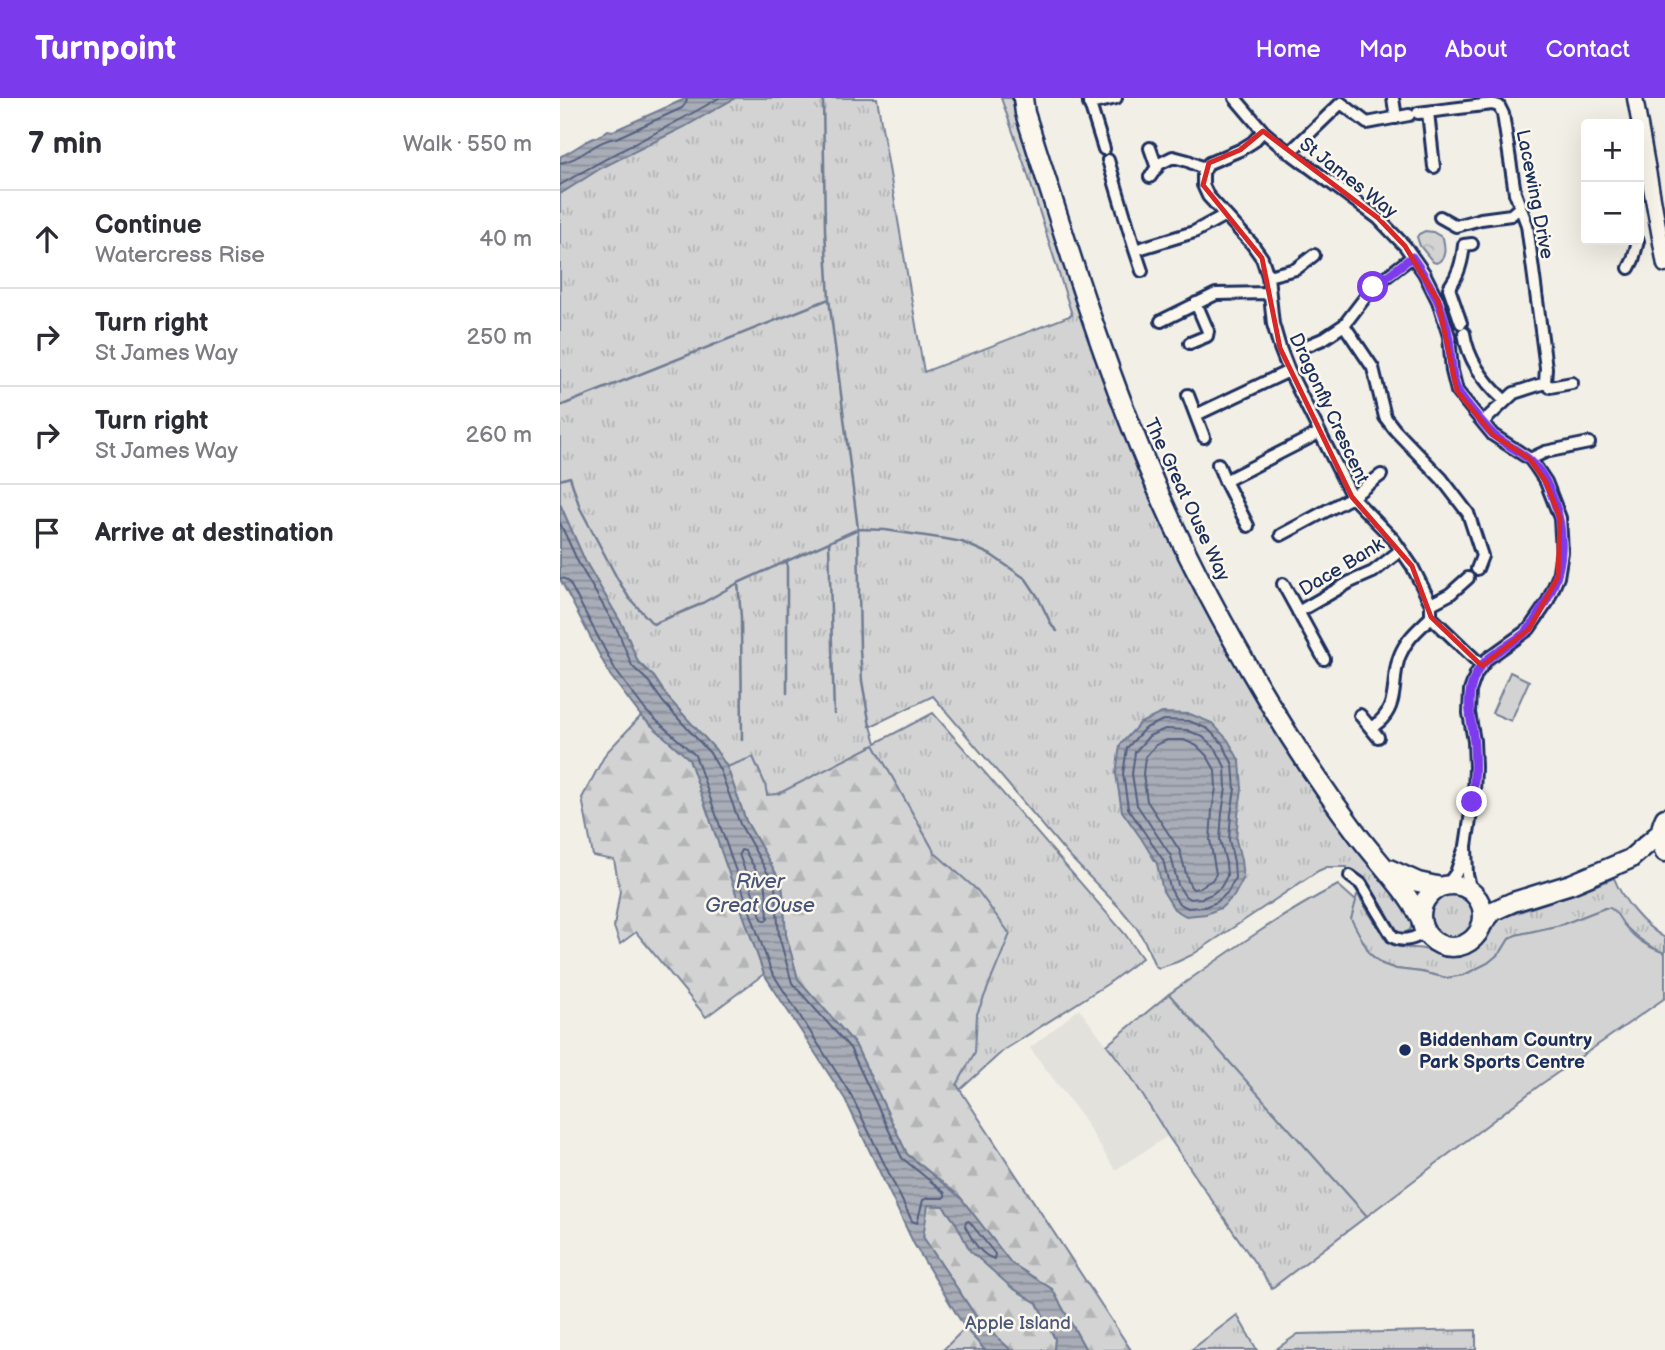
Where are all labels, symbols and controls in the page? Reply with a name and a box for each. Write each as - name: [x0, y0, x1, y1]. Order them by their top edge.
- text: Turnpoint: [35, 29, 176, 69]
- text: Home: [1256, 35, 1321, 64]
- text: Map: [1359, 35, 1407, 64]
- text: About: [1445, 35, 1507, 64]
- text: Contact: [1545, 35, 1630, 64]
- map controls: [1581, 119, 1644, 245]
- button: +: [1581, 119, 1644, 182]
- text: 7 min: [28, 126, 102, 162]
- street label: Lacewing Drive: [1511, 128, 1558, 261]
- text: Walk · 550 m: [403, 130, 532, 158]
- street label: St James Way: [1294, 133, 1402, 224]
- button: −: [1581, 182, 1644, 245]
- text: Continue: [95, 210, 202, 241]
- icon: ahead: [28, 220, 66, 258]
- text: 40 m: [479, 225, 532, 253]
- text: Watercress Rise: [95, 241, 265, 269]
- route start: [1357, 271, 1388, 302]
- text: Turn right: [95, 308, 208, 339]
- icon: right: [28, 318, 66, 356]
- text: 250 m: [466, 323, 532, 351]
- street label: Dragonfly Crescent: [1284, 330, 1374, 488]
- text: St James Way: [95, 339, 238, 367]
- text: Turn right: [95, 406, 208, 437]
- street label: The Great Ouse Way: [1139, 414, 1235, 585]
- icon: right: [28, 416, 66, 454]
- text: 260 m: [466, 421, 532, 449]
- text: St James Way: [95, 437, 238, 465]
- icon: arrive: [28, 514, 66, 552]
- text: Arrive at destination: [95, 518, 334, 549]
- street label: Dace Bank: [1295, 533, 1389, 602]
- route end: [1456, 786, 1487, 817]
- water label: River Great Ouse: [705, 869, 815, 918]
- place label: Biddenham Country Park Sports Centre: [1419, 1029, 1592, 1074]
- marker: Biddenham Country Park Sports Centre: [1397, 1042, 1413, 1058]
- park label: Apple Island: [965, 1312, 1071, 1335]

